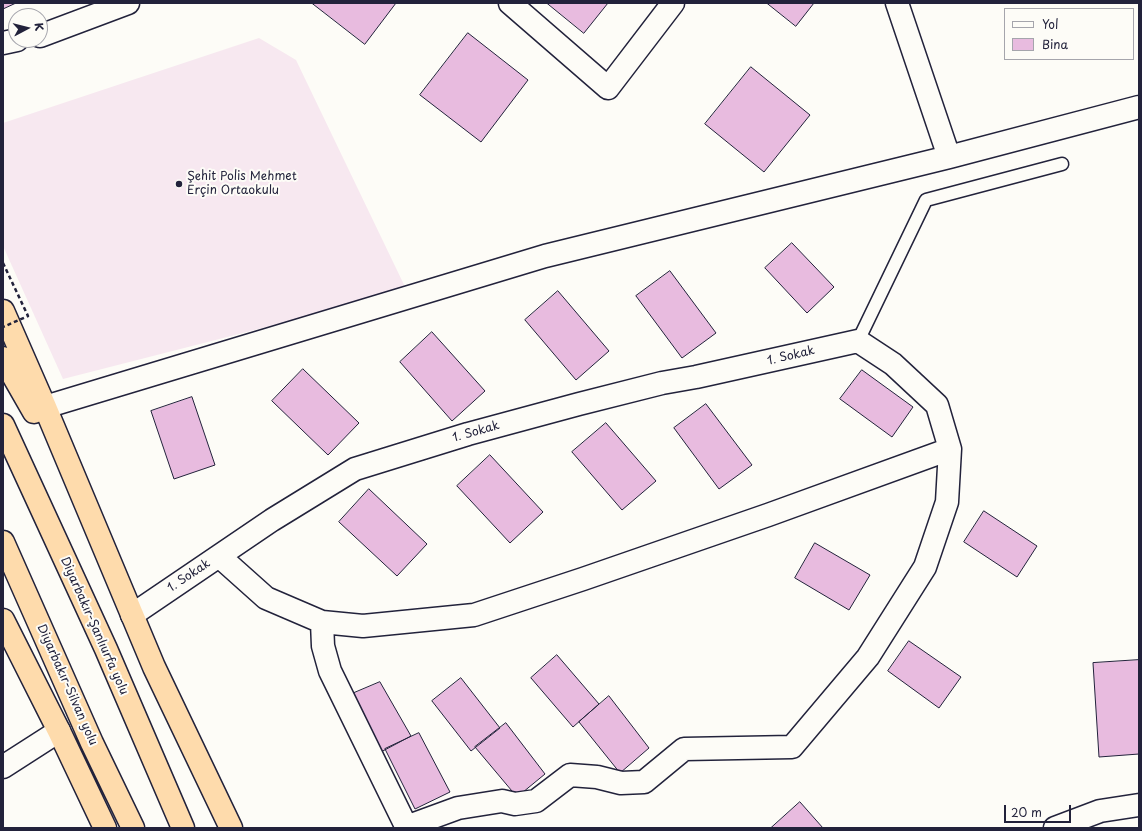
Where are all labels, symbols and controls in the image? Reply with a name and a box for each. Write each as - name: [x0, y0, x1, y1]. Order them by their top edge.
- north arrow: [8, 8, 48, 48]
- legend: [1004, 8, 1134, 60]
- text: Yol: [1042, 15, 1058, 33]
- text: K: [30, 22, 48, 32]
- text: Bina: [1042, 35, 1068, 53]
- place label: Şehit Polis Mehmet Erçin Ortaokulu: [187, 170, 297, 198]
- marker: Şehit Polis Mehmet Erçin Ortaokulu: [174, 179, 184, 189]
- street label: 1. Sokak: [766, 344, 816, 368]
- street label: 1. Sokak: [451, 418, 501, 446]
- street label: Diyarbakır-Şanlıurfa yolu: [57, 555, 131, 697]
- street label: 1. Sokak: [165, 557, 213, 595]
- street label: Diyarbakır-Silvan yolu: [34, 622, 100, 748]
- scale bar: [1006, 797, 1073, 823]
- text: 20 m: [1011, 803, 1042, 821]

